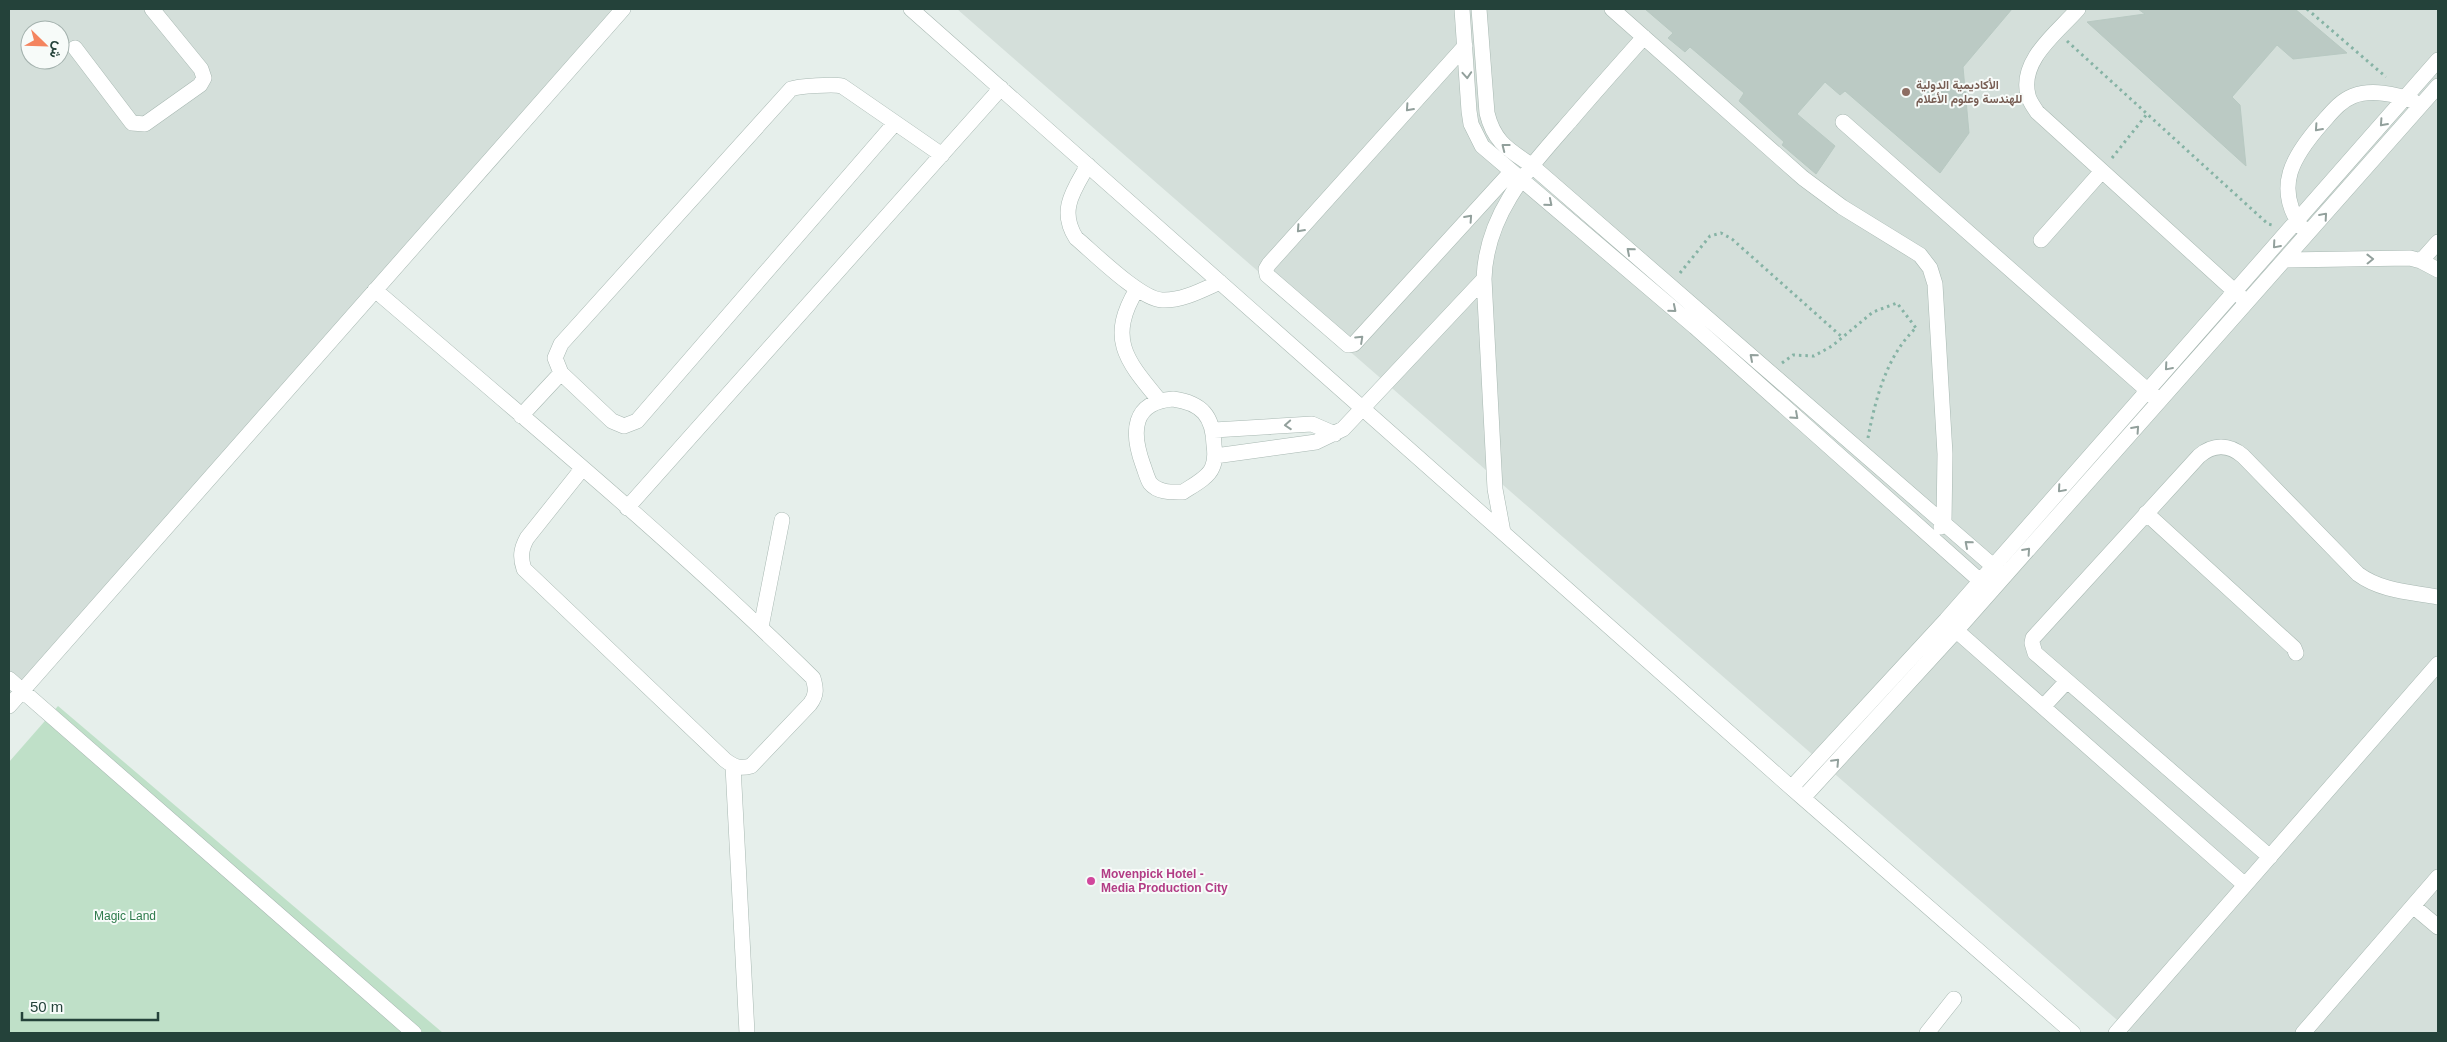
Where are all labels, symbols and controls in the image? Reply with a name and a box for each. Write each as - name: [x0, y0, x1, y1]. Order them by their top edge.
- north arrow: [20, 20, 70, 70]
- text: ش: [45, 39, 68, 61]
- one-way arrow: [1461, 71, 1472, 79]
- place label: الأكاديمية الدولية للهندسة وعلوم الأعلام: [1916, 78, 2022, 107]
- marker: الأكاديمية الدولية للهندسة وعلوم الأعلام: [1900, 86, 1912, 98]
- one-way arrow: [1406, 103, 1415, 112]
- one-way arrow: [2380, 118, 2389, 127]
- one-way arrow: [2315, 122, 2324, 131]
- one-way arrow: [1502, 143, 1511, 152]
- one-way arrow: [1543, 198, 1552, 206]
- one-way arrow: [2319, 213, 2327, 222]
- one-way arrow: [1463, 215, 1472, 224]
- one-way arrow: [1297, 223, 1306, 232]
- one-way arrow: [2272, 240, 2281, 249]
- one-way arrow: [1626, 248, 1635, 257]
- one-way arrow: [2366, 253, 2374, 264]
- one-way arrow: [1667, 303, 1676, 312]
- one-way arrow: [1354, 335, 1363, 344]
- one-way arrow: [1749, 354, 1758, 363]
- one-way arrow: [2165, 361, 2174, 370]
- one-way arrow: [1789, 410, 1798, 419]
- one-way arrow: [1284, 419, 1292, 430]
- one-way arrow: [2130, 426, 2139, 435]
- one-way arrow: [2058, 483, 2067, 492]
- one-way arrow: [1965, 540, 1974, 549]
- one-way arrow: [2022, 547, 2031, 556]
- one-way arrow: [1830, 758, 1839, 767]
- place label: Movenpick Hotel - Media Production City: [1101, 867, 1228, 895]
- marker: Movenpick Hotel - Media Production City: [1085, 875, 1097, 887]
- park label: Magic Land: [94, 909, 156, 923]
- scale bar: [22, 990, 159, 1022]
- text: 50 m: [30, 998, 63, 1015]

